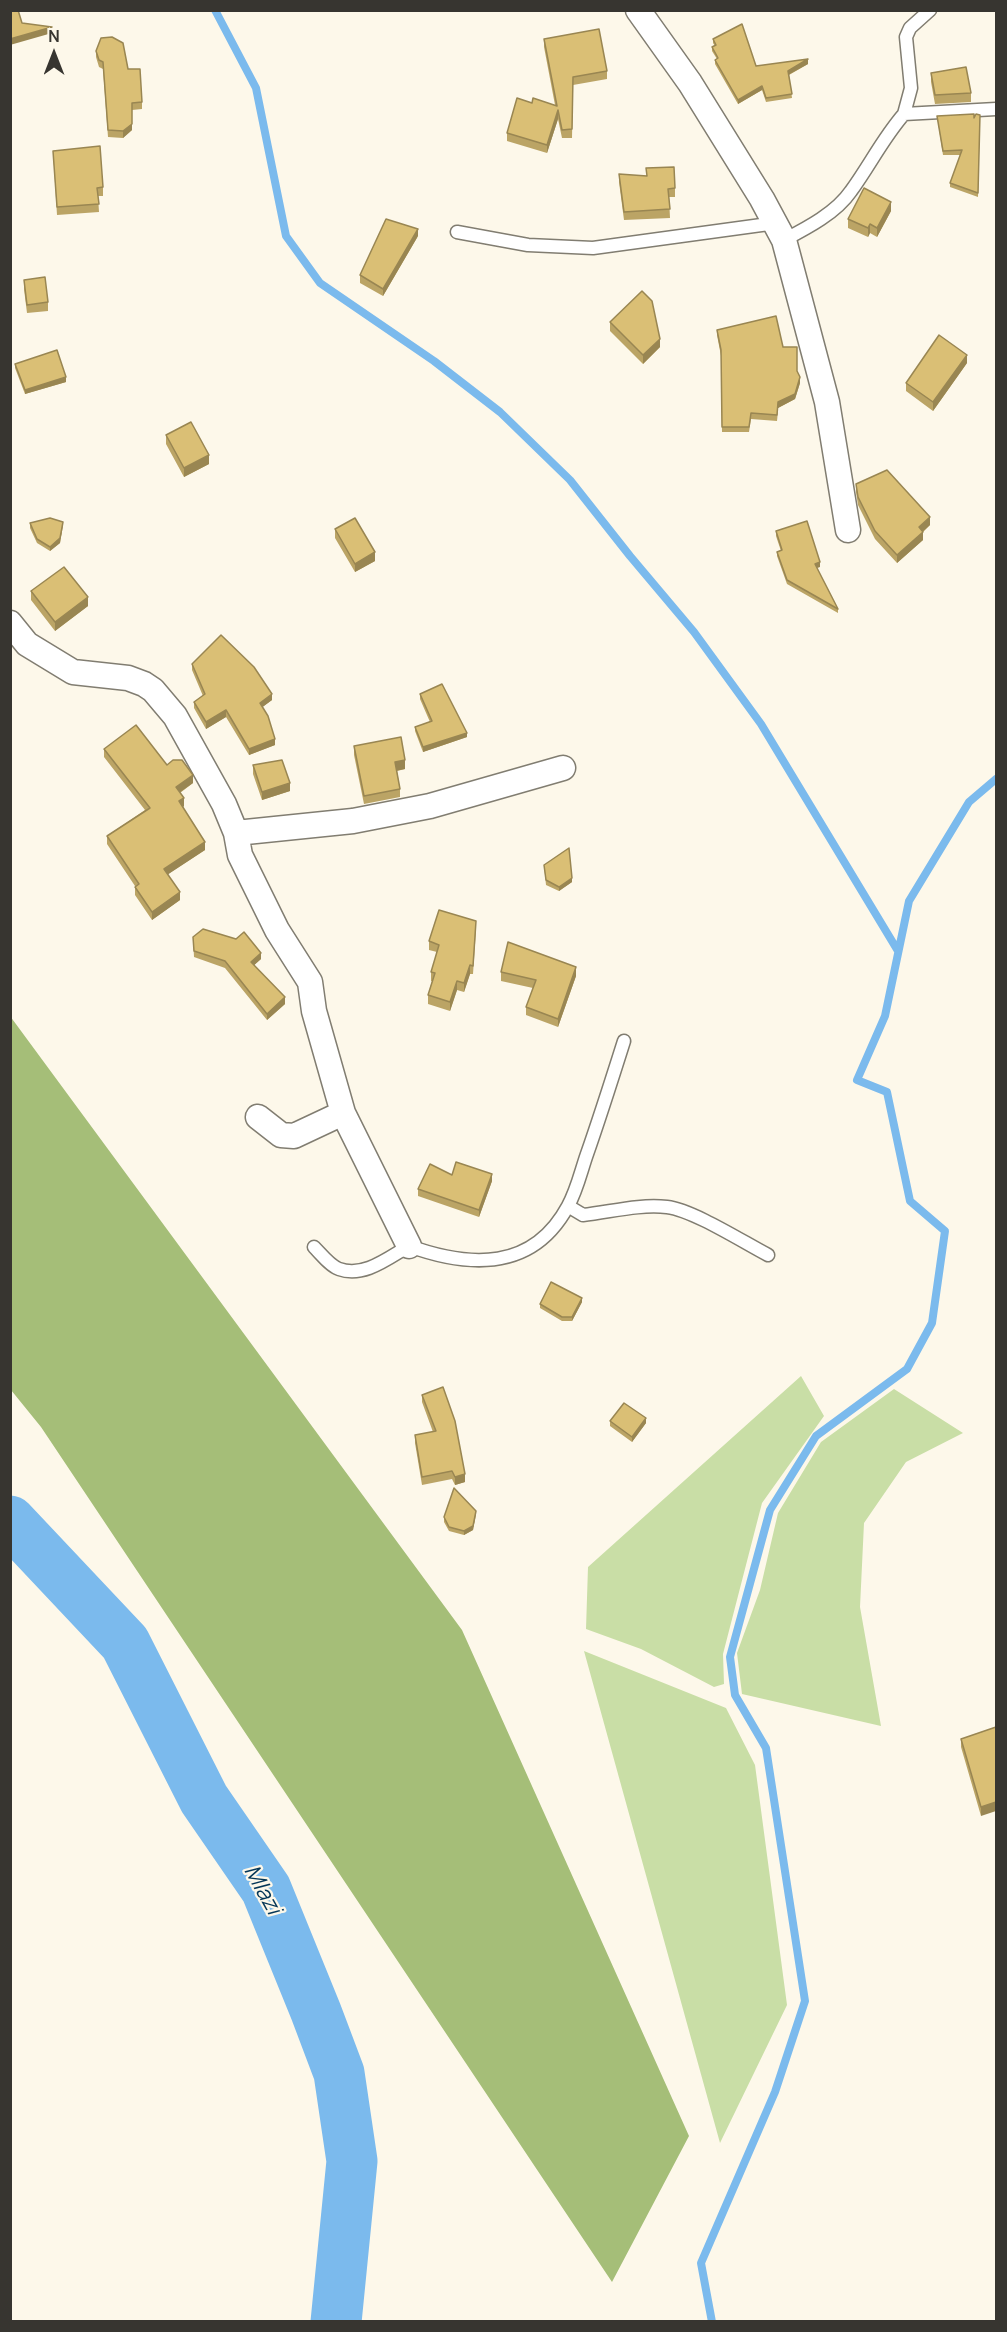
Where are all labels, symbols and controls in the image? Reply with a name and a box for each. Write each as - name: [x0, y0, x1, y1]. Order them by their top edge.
- north arrow: [24, 24, 84, 84]
- text: N: [48, 25, 60, 47]
- water label: Mlazi: [238, 1861, 286, 1919]

